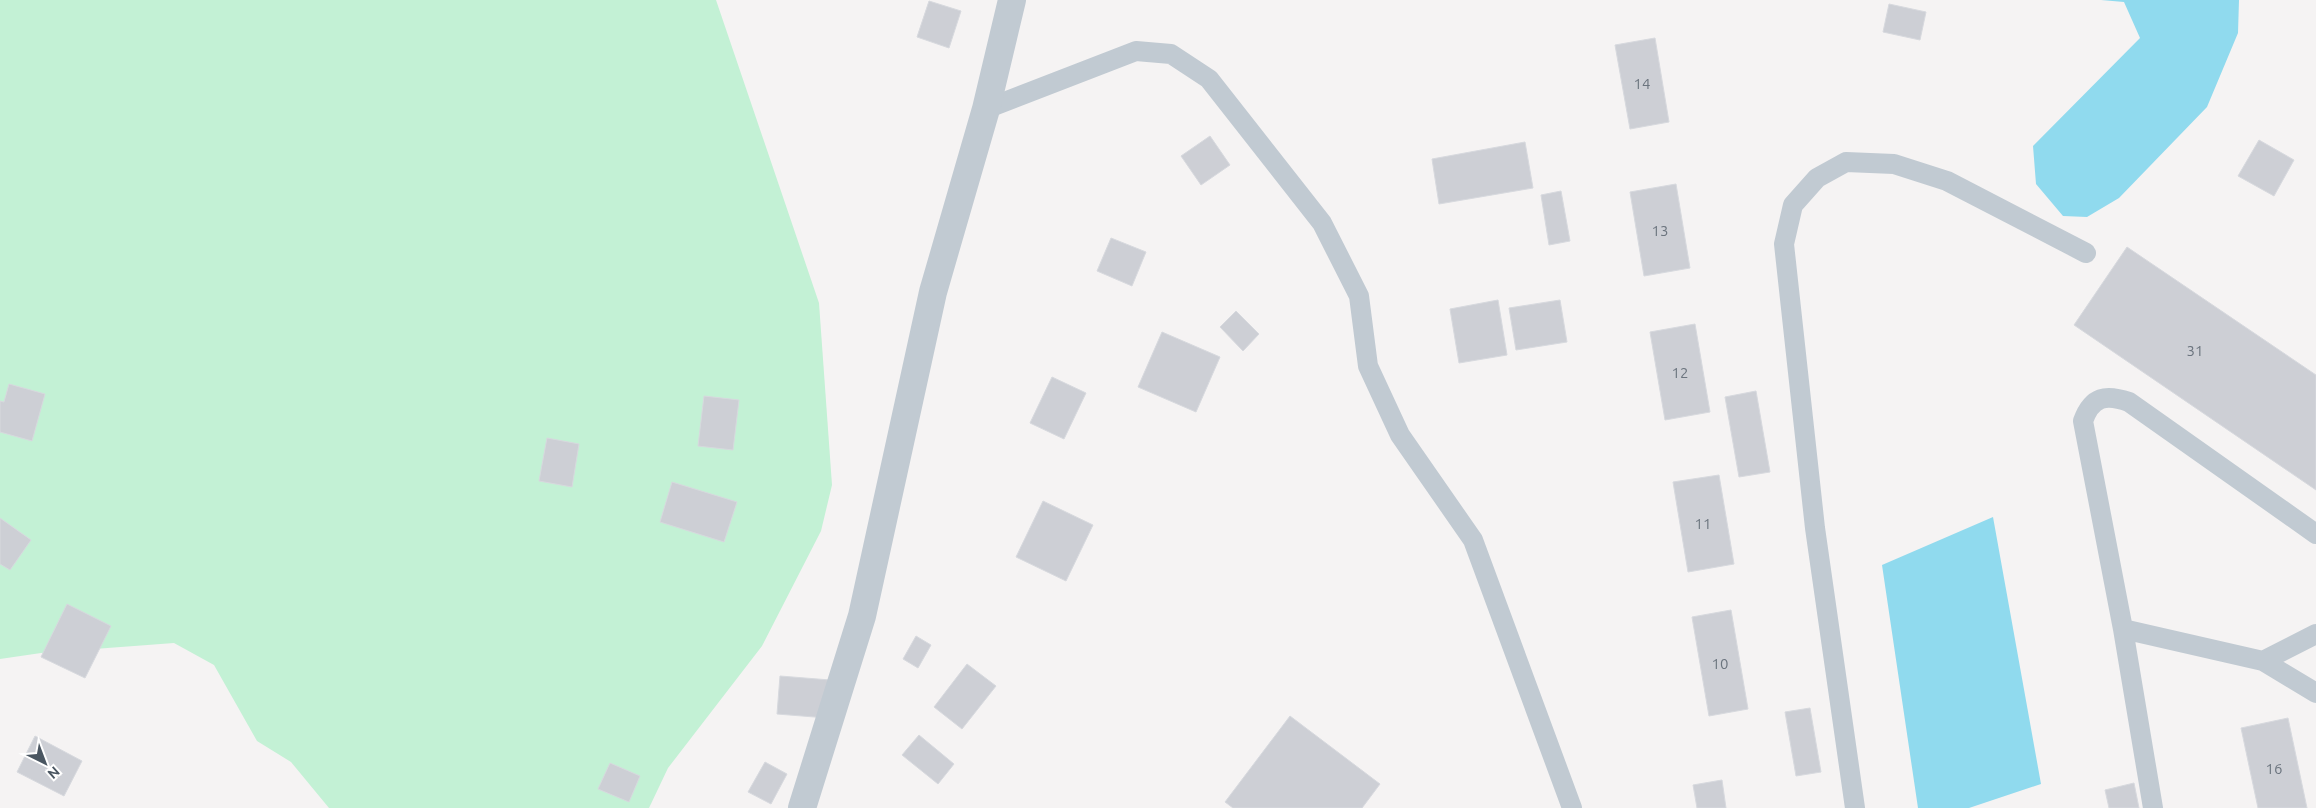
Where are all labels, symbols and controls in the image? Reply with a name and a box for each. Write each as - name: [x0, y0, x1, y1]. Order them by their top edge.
- house number: 14: [1634, 75, 1650, 92]
- house number: 13: [1652, 222, 1668, 239]
- house number: 31: [2187, 342, 2203, 359]
- house number: 12: [1672, 364, 1688, 381]
- house number: 11: [1695, 515, 1711, 532]
- house number: 10: [1712, 655, 1728, 672]
- north arrow: [20, 738, 70, 788]
- house number: 16: [2266, 760, 2282, 777]
- text: N: [44, 763, 63, 782]

